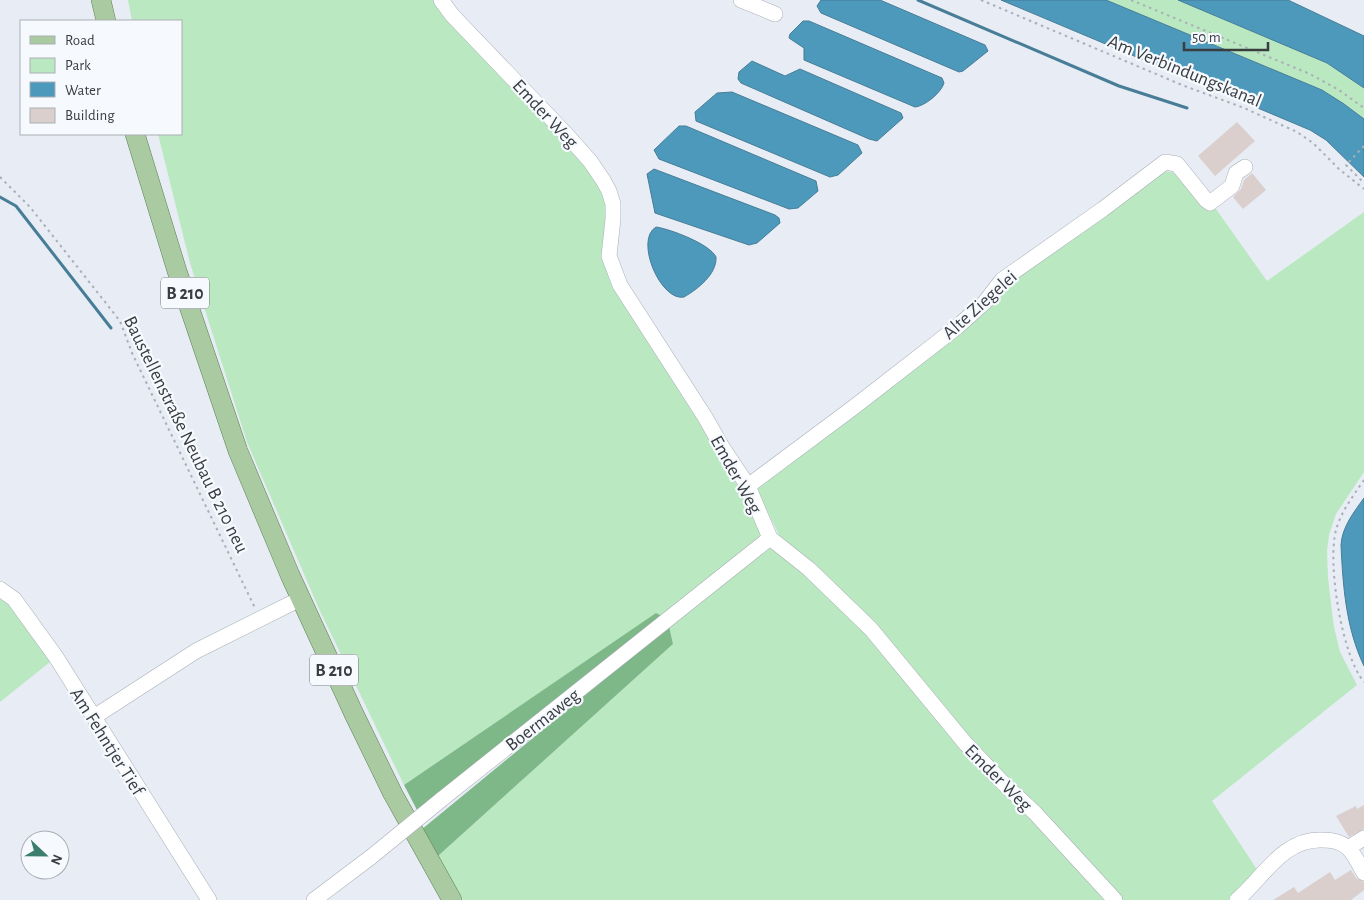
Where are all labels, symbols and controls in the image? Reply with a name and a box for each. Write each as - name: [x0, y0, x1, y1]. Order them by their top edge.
- legend: [20, 20, 182, 135]
- scale bar: [1184, 20, 1268, 52]
- text: 50 m: [1192, 30, 1221, 45]
- street label: Am Verbindungskanal: [1105, 32, 1264, 111]
- text: Road: [65, 33, 95, 48]
- text: Park: [65, 58, 91, 73]
- street label: Emder Weg: [509, 76, 582, 152]
- text: Water: [65, 83, 101, 98]
- text: Building: [65, 108, 115, 123]
- street label: Alte Ziegelei: [939, 267, 1021, 343]
- road number: B 210: [161, 278, 209, 308]
- street label: Baustellenstraße Neubau B 210 neu: [120, 313, 251, 556]
- street label: Emder Weg: [707, 433, 765, 518]
- road number: B 210: [310, 654, 358, 686]
- street label: Am Fehntjer Tief: [66, 685, 148, 800]
- street label: Boermaweg: [502, 685, 584, 755]
- street label: Emder Weg: [961, 741, 1036, 816]
- north arrow: [20, 830, 70, 880]
- text: N: [48, 852, 64, 867]

